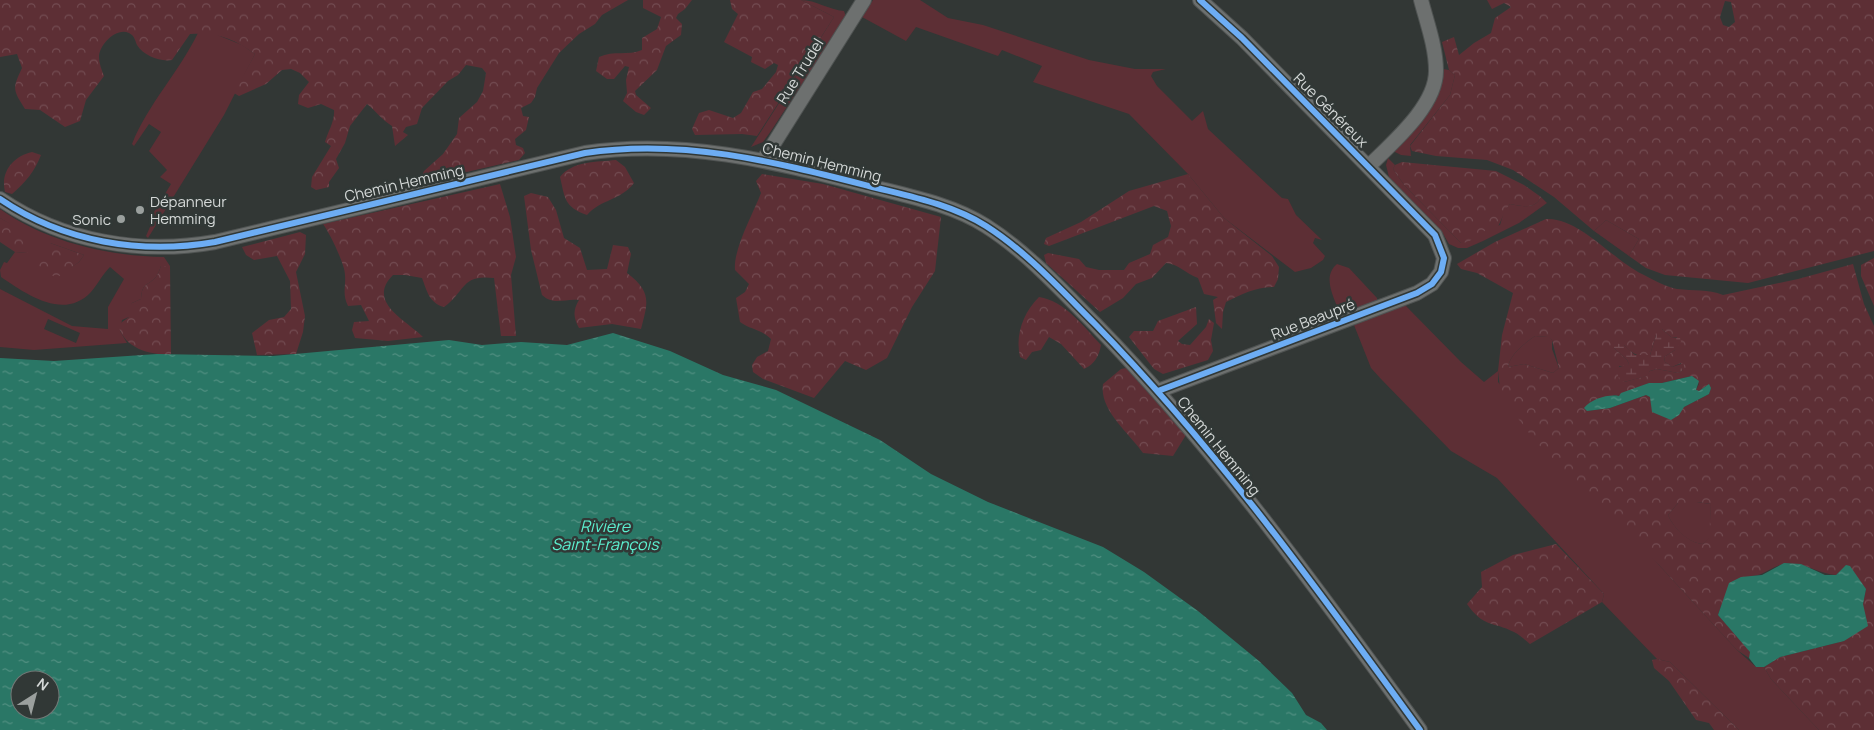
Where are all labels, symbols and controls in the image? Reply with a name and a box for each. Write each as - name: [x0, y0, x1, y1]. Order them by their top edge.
- street label: Rue Trudel: [772, 34, 828, 108]
- street label: Rue Généreux: [1289, 68, 1373, 152]
- street label: Chemin Hemming: [760, 137, 884, 187]
- street label: Chemin Hemming: [342, 159, 466, 207]
- place label: Dépanneur Hemming: [150, 191, 227, 229]
- marker: Dépanneur Hemming: [134, 204, 146, 216]
- place label: Sonic: [72, 209, 111, 230]
- marker: Sonic: [115, 213, 127, 225]
- street label: Rue Beaupré: [1268, 293, 1358, 345]
- street label: Chemin Hemming: [1172, 392, 1266, 500]
- water label: Rivière Saint-François: [551, 515, 660, 555]
- north arrow: [10, 670, 60, 720]
- text: N: [33, 673, 53, 695]

